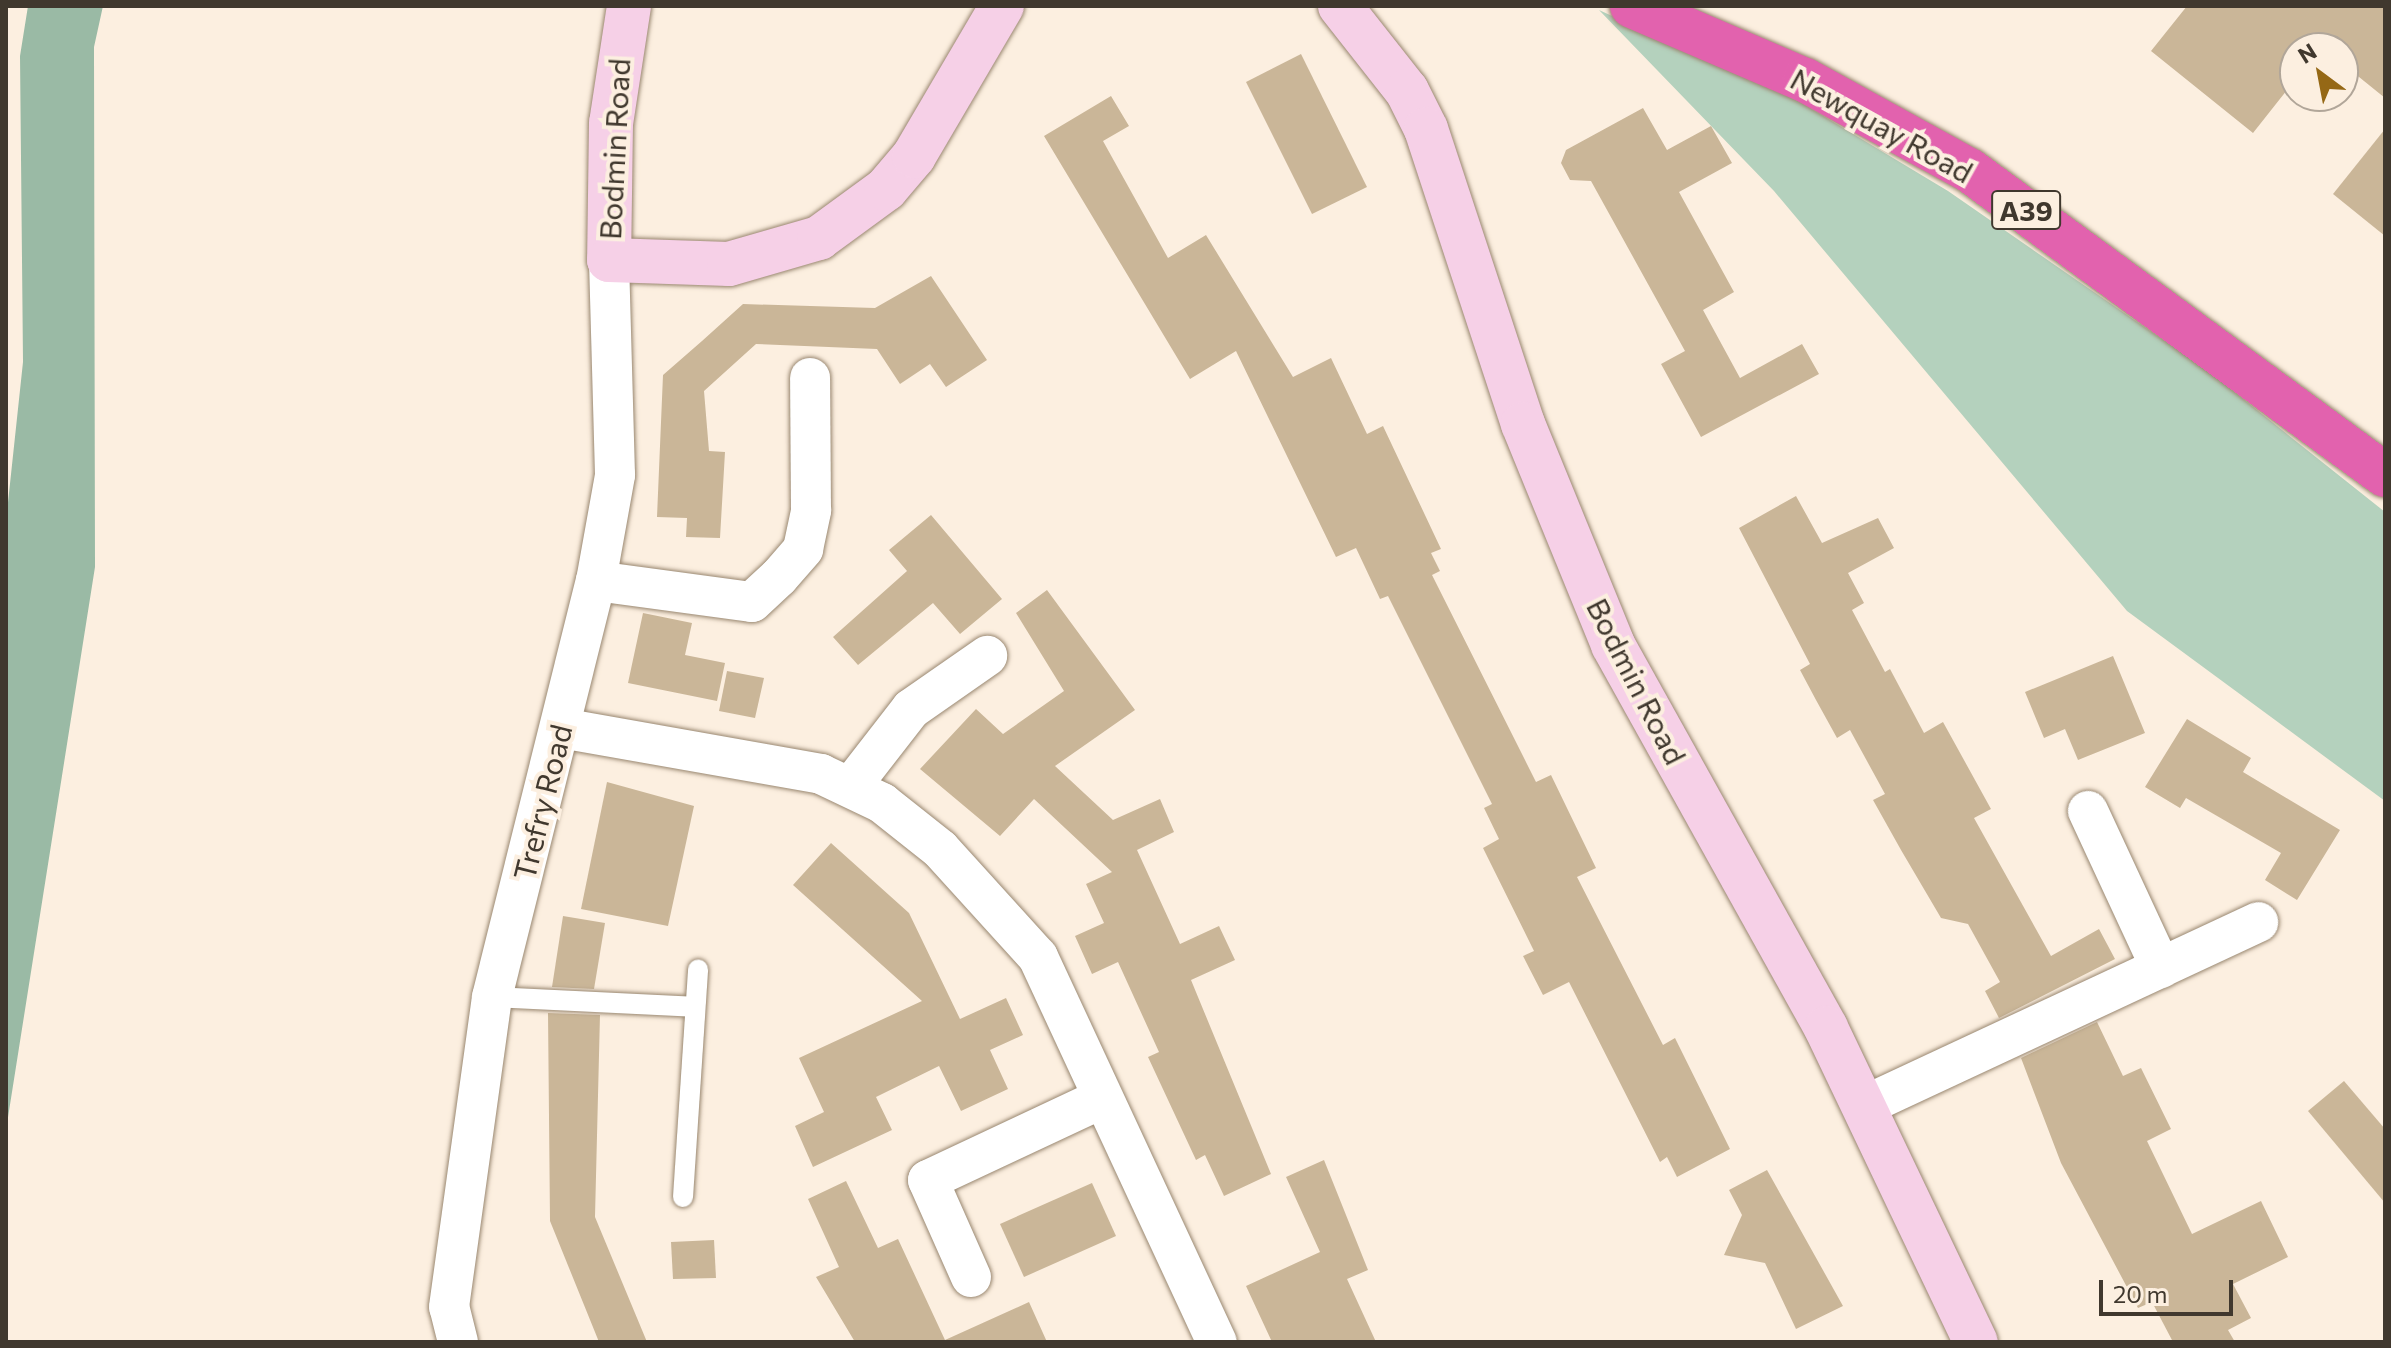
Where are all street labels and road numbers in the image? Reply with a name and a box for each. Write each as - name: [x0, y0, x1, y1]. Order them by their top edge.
- street label: Bodmin Road: [591, 57, 637, 241]
- street label: Newquay Road: [1785, 60, 1979, 190]
- road number: A39: [1990, 186, 2062, 234]
- street label: Bodmin Road: [1580, 592, 1694, 770]
- street label: Trefry Road: [505, 721, 579, 883]

